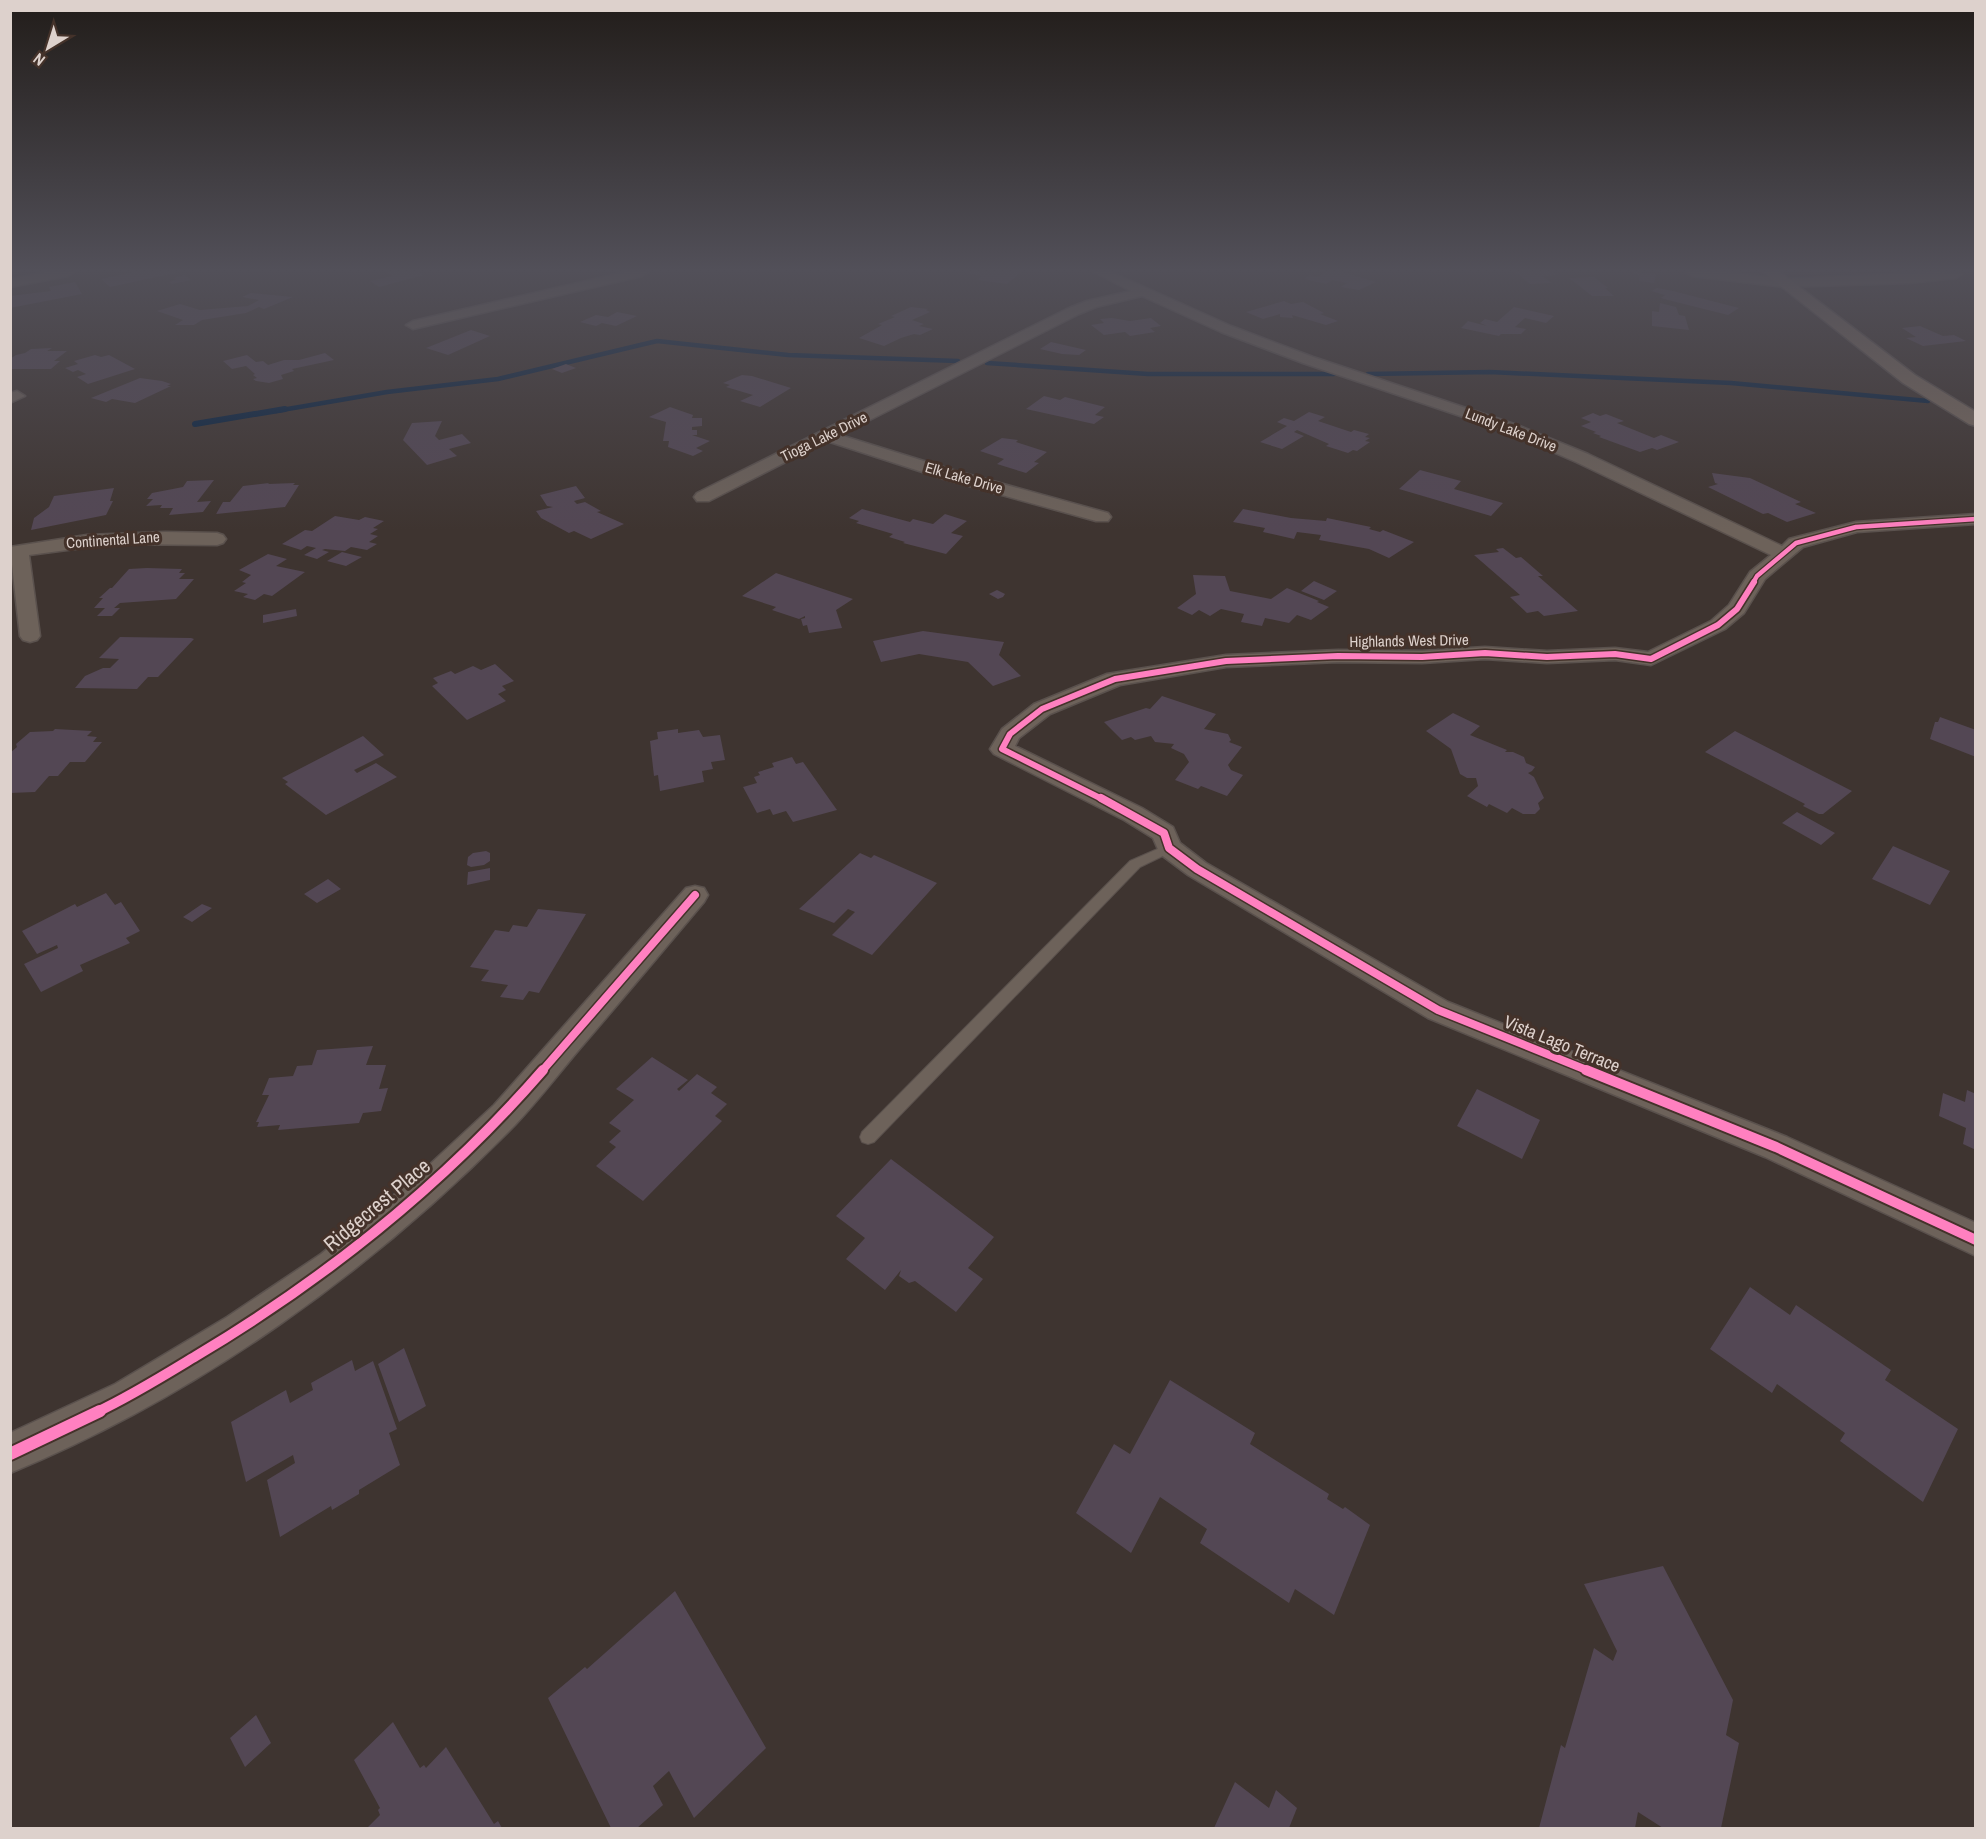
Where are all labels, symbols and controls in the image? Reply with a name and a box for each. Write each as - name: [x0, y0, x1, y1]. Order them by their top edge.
- north arrow: [18, 18, 78, 78]
- text: N: [28, 48, 49, 71]
- street label: Lundy Lake Drive: [1462, 402, 1560, 457]
- street label: Tioga Lake Drive: [777, 406, 871, 467]
- street label: Elk Lake Drive: [923, 456, 1006, 499]
- street label: Continental Lane: [65, 526, 161, 553]
- street label: Highlands West Drive: [1349, 629, 1469, 652]
- street label: Vista Lago Terrace: [1500, 1009, 1624, 1078]
- street label: Ridgecrest Place: [317, 1151, 436, 1258]

